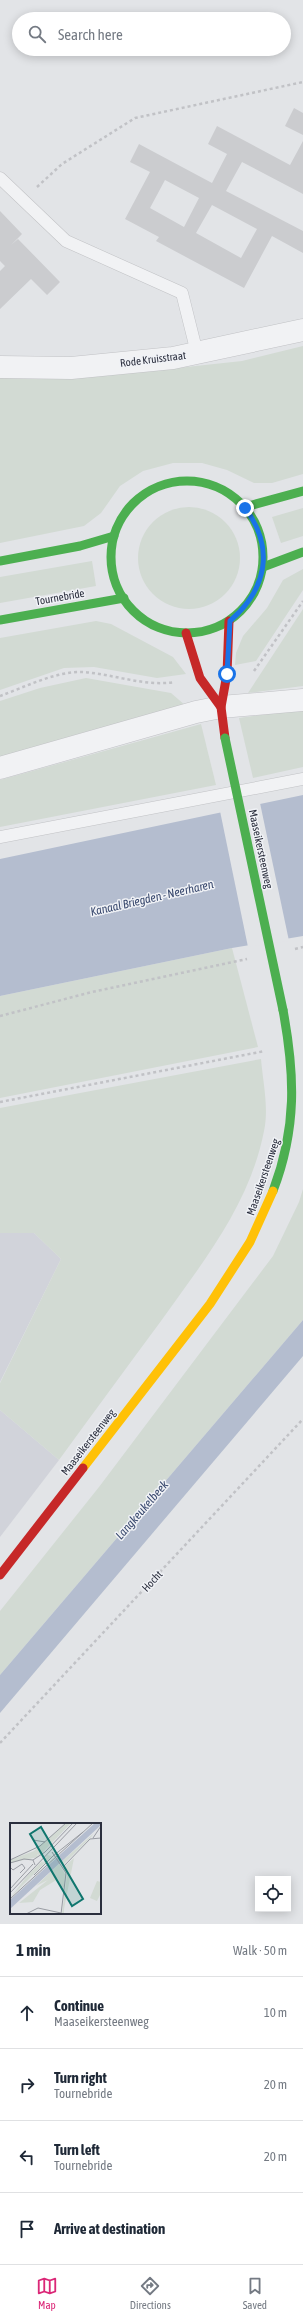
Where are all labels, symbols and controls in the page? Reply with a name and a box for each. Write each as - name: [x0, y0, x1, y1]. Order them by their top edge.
- search box: [12, 12, 291, 56]
- icon: search: [26, 23, 48, 45]
- text: Search here: [58, 26, 123, 43]
- street label: Rode Kruisstraat: [119, 349, 187, 369]
- route end: [236, 499, 254, 517]
- street label: Tournebride: [35, 587, 85, 607]
- route start: [218, 665, 236, 683]
- street label: Maaseikersteenweg: [247, 808, 275, 890]
- water label: Kanaal Briegden - Neerharen: [89, 877, 215, 919]
- street label: Maaseikersteenweg: [244, 1137, 282, 1217]
- street label: Maaseikersteenweg: [59, 1406, 118, 1477]
- water label: Langkeukelbeek: [113, 1477, 172, 1542]
- street label: Hocht: [139, 1568, 165, 1594]
- inset map: [10, 1823, 101, 1914]
- map controls: [255, 1876, 291, 1912]
- button: locate: [255, 1876, 291, 1912]
- text: 1 min: [16, 1940, 51, 1960]
- text: Walk · 50 m: [233, 1943, 287, 1958]
- text: Continue: [54, 1997, 104, 2014]
- icon: ahead: [16, 2002, 38, 2024]
- text: 10 m: [264, 2005, 287, 2020]
- text: Maaseikersteenweg: [54, 2014, 149, 2029]
- text: Turn right: [54, 2069, 107, 2086]
- icon: right: [16, 2074, 38, 2096]
- text: 20 m: [264, 2077, 287, 2092]
- text: Tournebride: [54, 2086, 112, 2101]
- text: Turn left: [54, 2141, 100, 2158]
- icon: left: [16, 2146, 38, 2168]
- text: 20 m: [264, 2149, 287, 2164]
- text: Tournebride: [54, 2158, 112, 2173]
- icon: arrive: [16, 2218, 38, 2240]
- text: Arrive at destination: [54, 2220, 165, 2237]
- tab: Map: [36, 2275, 58, 2311]
- tab: Directions: [130, 2275, 171, 2311]
- tab: Saved: [243, 2275, 267, 2311]

